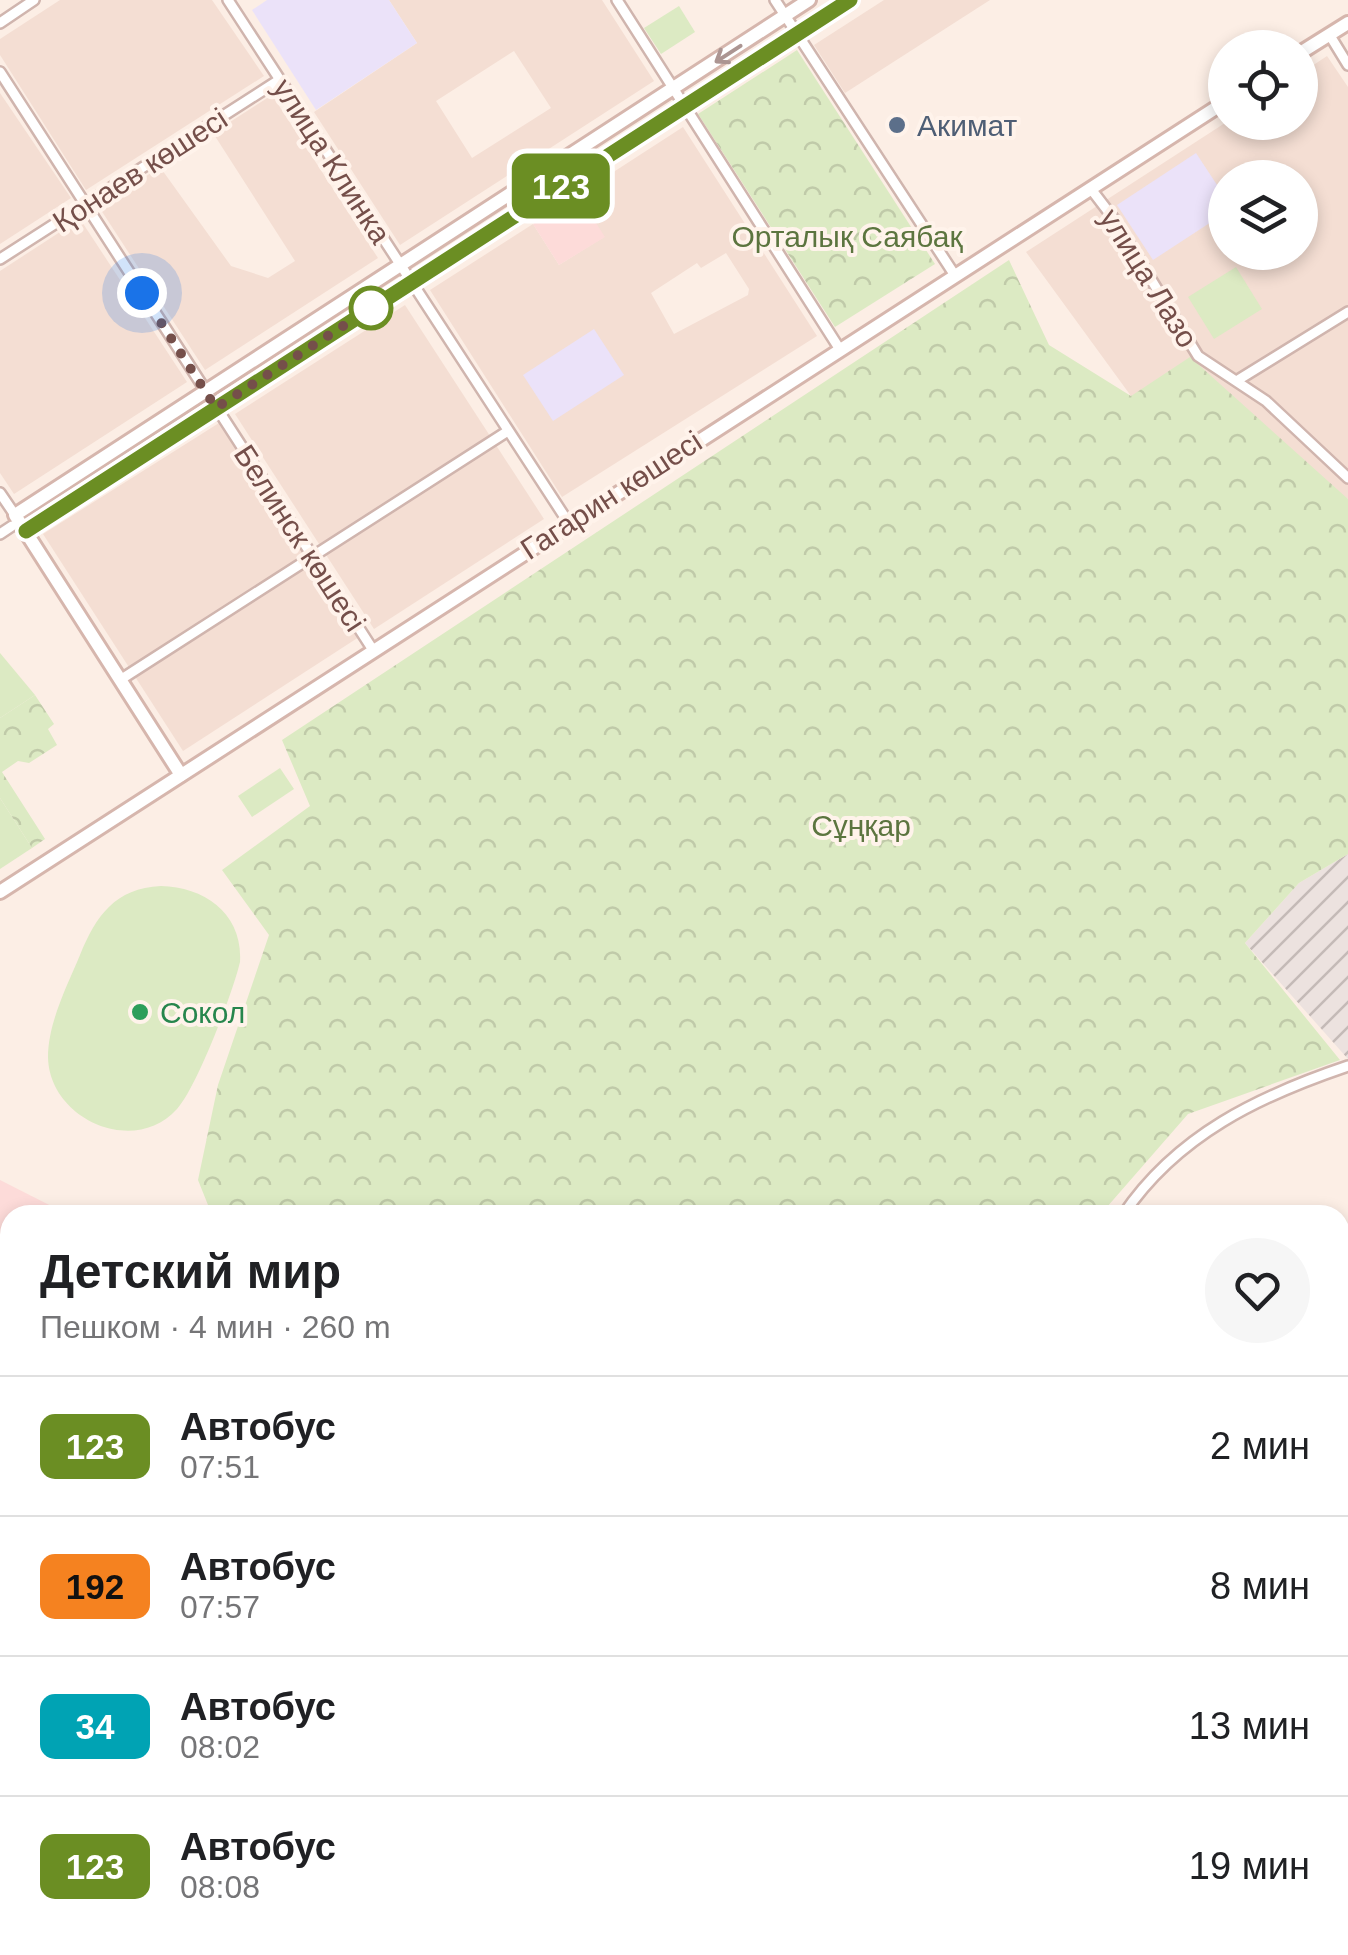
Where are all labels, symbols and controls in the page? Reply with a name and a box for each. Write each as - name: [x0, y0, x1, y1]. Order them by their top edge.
- map controls: [1208, 30, 1318, 270]
- button: locate: [1208, 30, 1318, 140]
- one-way arrow: [714, 43, 743, 64]
- street label: улица Клинка: [267, 73, 398, 250]
- street label: Қонаев көшесі: [47, 102, 233, 238]
- place label: Акимат: [917, 109, 1018, 142]
- marker: Акимат: [886, 114, 908, 136]
- line badge: 123: [504, 154, 618, 218]
- button: layers: [1208, 160, 1318, 270]
- text: 123: [532, 167, 590, 206]
- street label: улица Лазо: [1093, 203, 1205, 353]
- park label: Орталық Саябақ: [731, 220, 963, 253]
- your location: [117, 268, 167, 318]
- unlabelled marker: [350, 287, 392, 329]
- street label: Гагарин көшесі: [514, 424, 708, 566]
- street label: Белинск көшесі: [228, 439, 372, 637]
- park label: Сұңқар: [811, 809, 911, 842]
- place label: Сокол: [160, 996, 245, 1029]
- marker: Сокол: [129, 1001, 151, 1023]
- button: heart: [1205, 1238, 1310, 1343]
- text: Детский мир: [40, 1245, 341, 1298]
- text: Пешком · 4 мин · 260 m: [40, 1309, 391, 1345]
- text: Автобус: [180, 1406, 336, 1448]
- text: 2 мин: [1210, 1425, 1310, 1467]
- text: 123: [66, 1427, 124, 1466]
- text: 07:51: [180, 1449, 260, 1485]
- text: Автобус: [180, 1546, 336, 1588]
- text: 8 мин: [1210, 1565, 1310, 1607]
- text: 192: [66, 1567, 124, 1606]
- text: 07:57: [180, 1589, 260, 1625]
- text: Автобус: [180, 1686, 336, 1728]
- text: 13 мин: [1189, 1705, 1310, 1747]
- text: 34: [76, 1707, 114, 1746]
- text: 08:02: [180, 1729, 260, 1765]
- text: Автобус: [180, 1826, 336, 1868]
- text: 19 мин: [1189, 1845, 1310, 1887]
- text: 123: [66, 1847, 124, 1886]
- text: 08:08: [180, 1869, 260, 1905]

